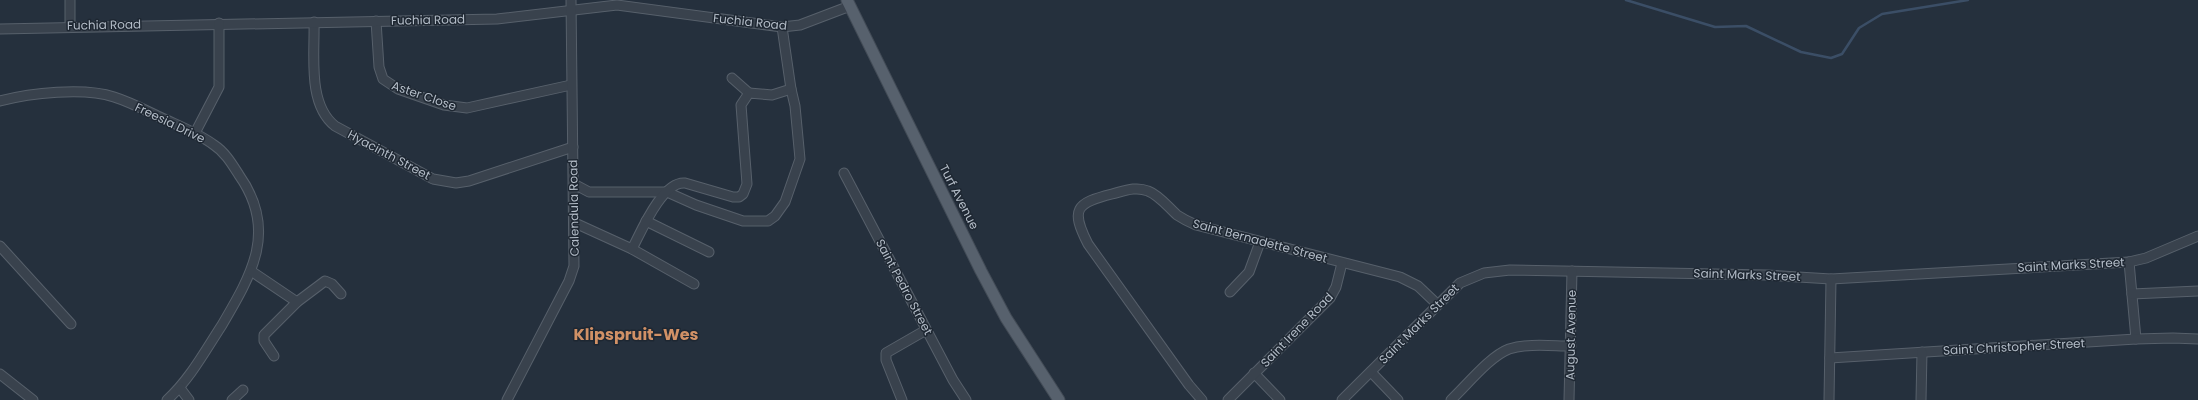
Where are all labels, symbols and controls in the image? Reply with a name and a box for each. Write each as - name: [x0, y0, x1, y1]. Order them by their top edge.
- street label: Fuchia Road: [712, 9, 788, 34]
- street label: Fuchia Road: [391, 10, 465, 29]
- street label: Fuchia Road: [67, 15, 141, 34]
- street label: Aster Close: [390, 77, 459, 115]
- street label: Freesia Drive: [132, 98, 208, 147]
- street label: Hyacinth Street: [345, 126, 434, 184]
- street label: Calendula Road: [564, 160, 583, 257]
- street label: Turf Avenue: [936, 161, 983, 232]
- street label: Saint Bernadette Street: [1191, 214, 1329, 267]
- street label: Saint Pedro Street: [872, 236, 937, 338]
- street label: Saint Marks Street: [2017, 253, 2125, 276]
- street label: Saint Marks Street: [1693, 264, 1801, 285]
- street label: Saint Marks Street: [1375, 280, 1463, 368]
- street label: Saint Irene Road: [1257, 289, 1337, 371]
- street label: August Avenue: [1561, 290, 1580, 380]
- district label: Klipspruit-Wes: [574, 323, 699, 346]
- street label: Saint Christopher Street: [1943, 334, 2085, 359]

